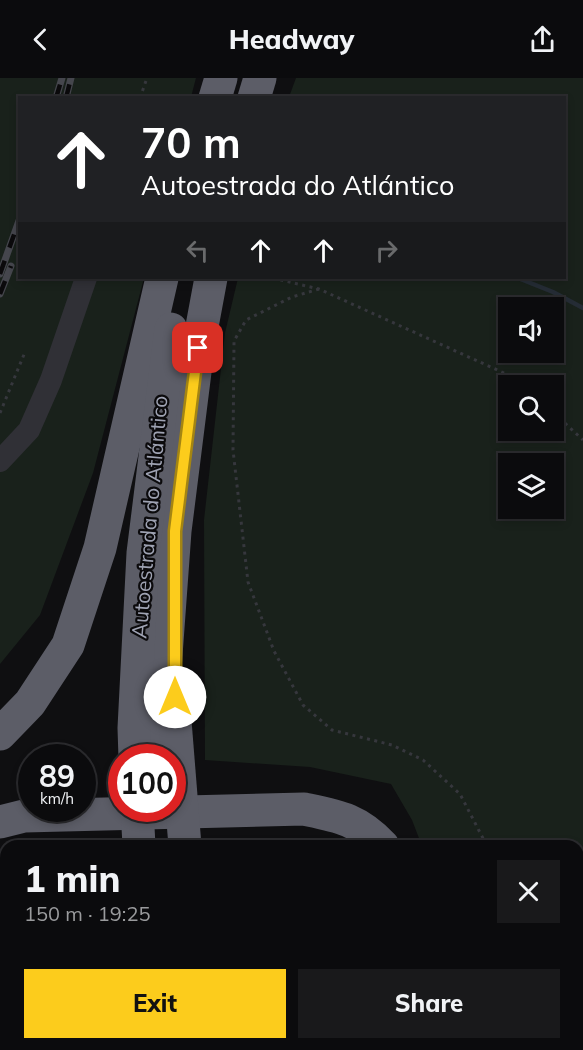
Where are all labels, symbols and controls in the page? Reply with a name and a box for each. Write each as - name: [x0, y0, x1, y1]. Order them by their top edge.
- text: Headway: [229, 22, 354, 56]
- icon: back: [24, 23, 57, 56]
- icon: share: [526, 23, 559, 56]
- text: 70 m: [141, 116, 241, 169]
- icon: ahead: [42, 120, 120, 198]
- text: Autoestrada do Atlántico: [141, 168, 454, 202]
- icon: left: [181, 234, 214, 267]
- icon: ahead: [244, 234, 277, 267]
- icon: ahead: [307, 234, 340, 267]
- icon: right: [370, 234, 403, 267]
- map controls: [498, 297, 564, 519]
- button: sound: [498, 297, 564, 363]
- pin: [172, 322, 223, 373]
- icon: arrive: [181, 331, 214, 364]
- button: search: [498, 375, 564, 441]
- street label: Autoestrada do Atlántico: [125, 394, 173, 639]
- button: layers: [498, 453, 564, 519]
- position arrow: [143, 665, 207, 729]
- speed limit sign: 100: [108, 744, 186, 822]
- text: 89: [39, 757, 75, 795]
- text: km/h: [40, 789, 74, 808]
- text: 1 min: [24, 856, 120, 901]
- button: close: [497, 860, 560, 923]
- text: 150 m · 19:25: [24, 901, 150, 926]
- button: Exit: [24, 969, 286, 1038]
- button: Share: [298, 969, 560, 1038]

